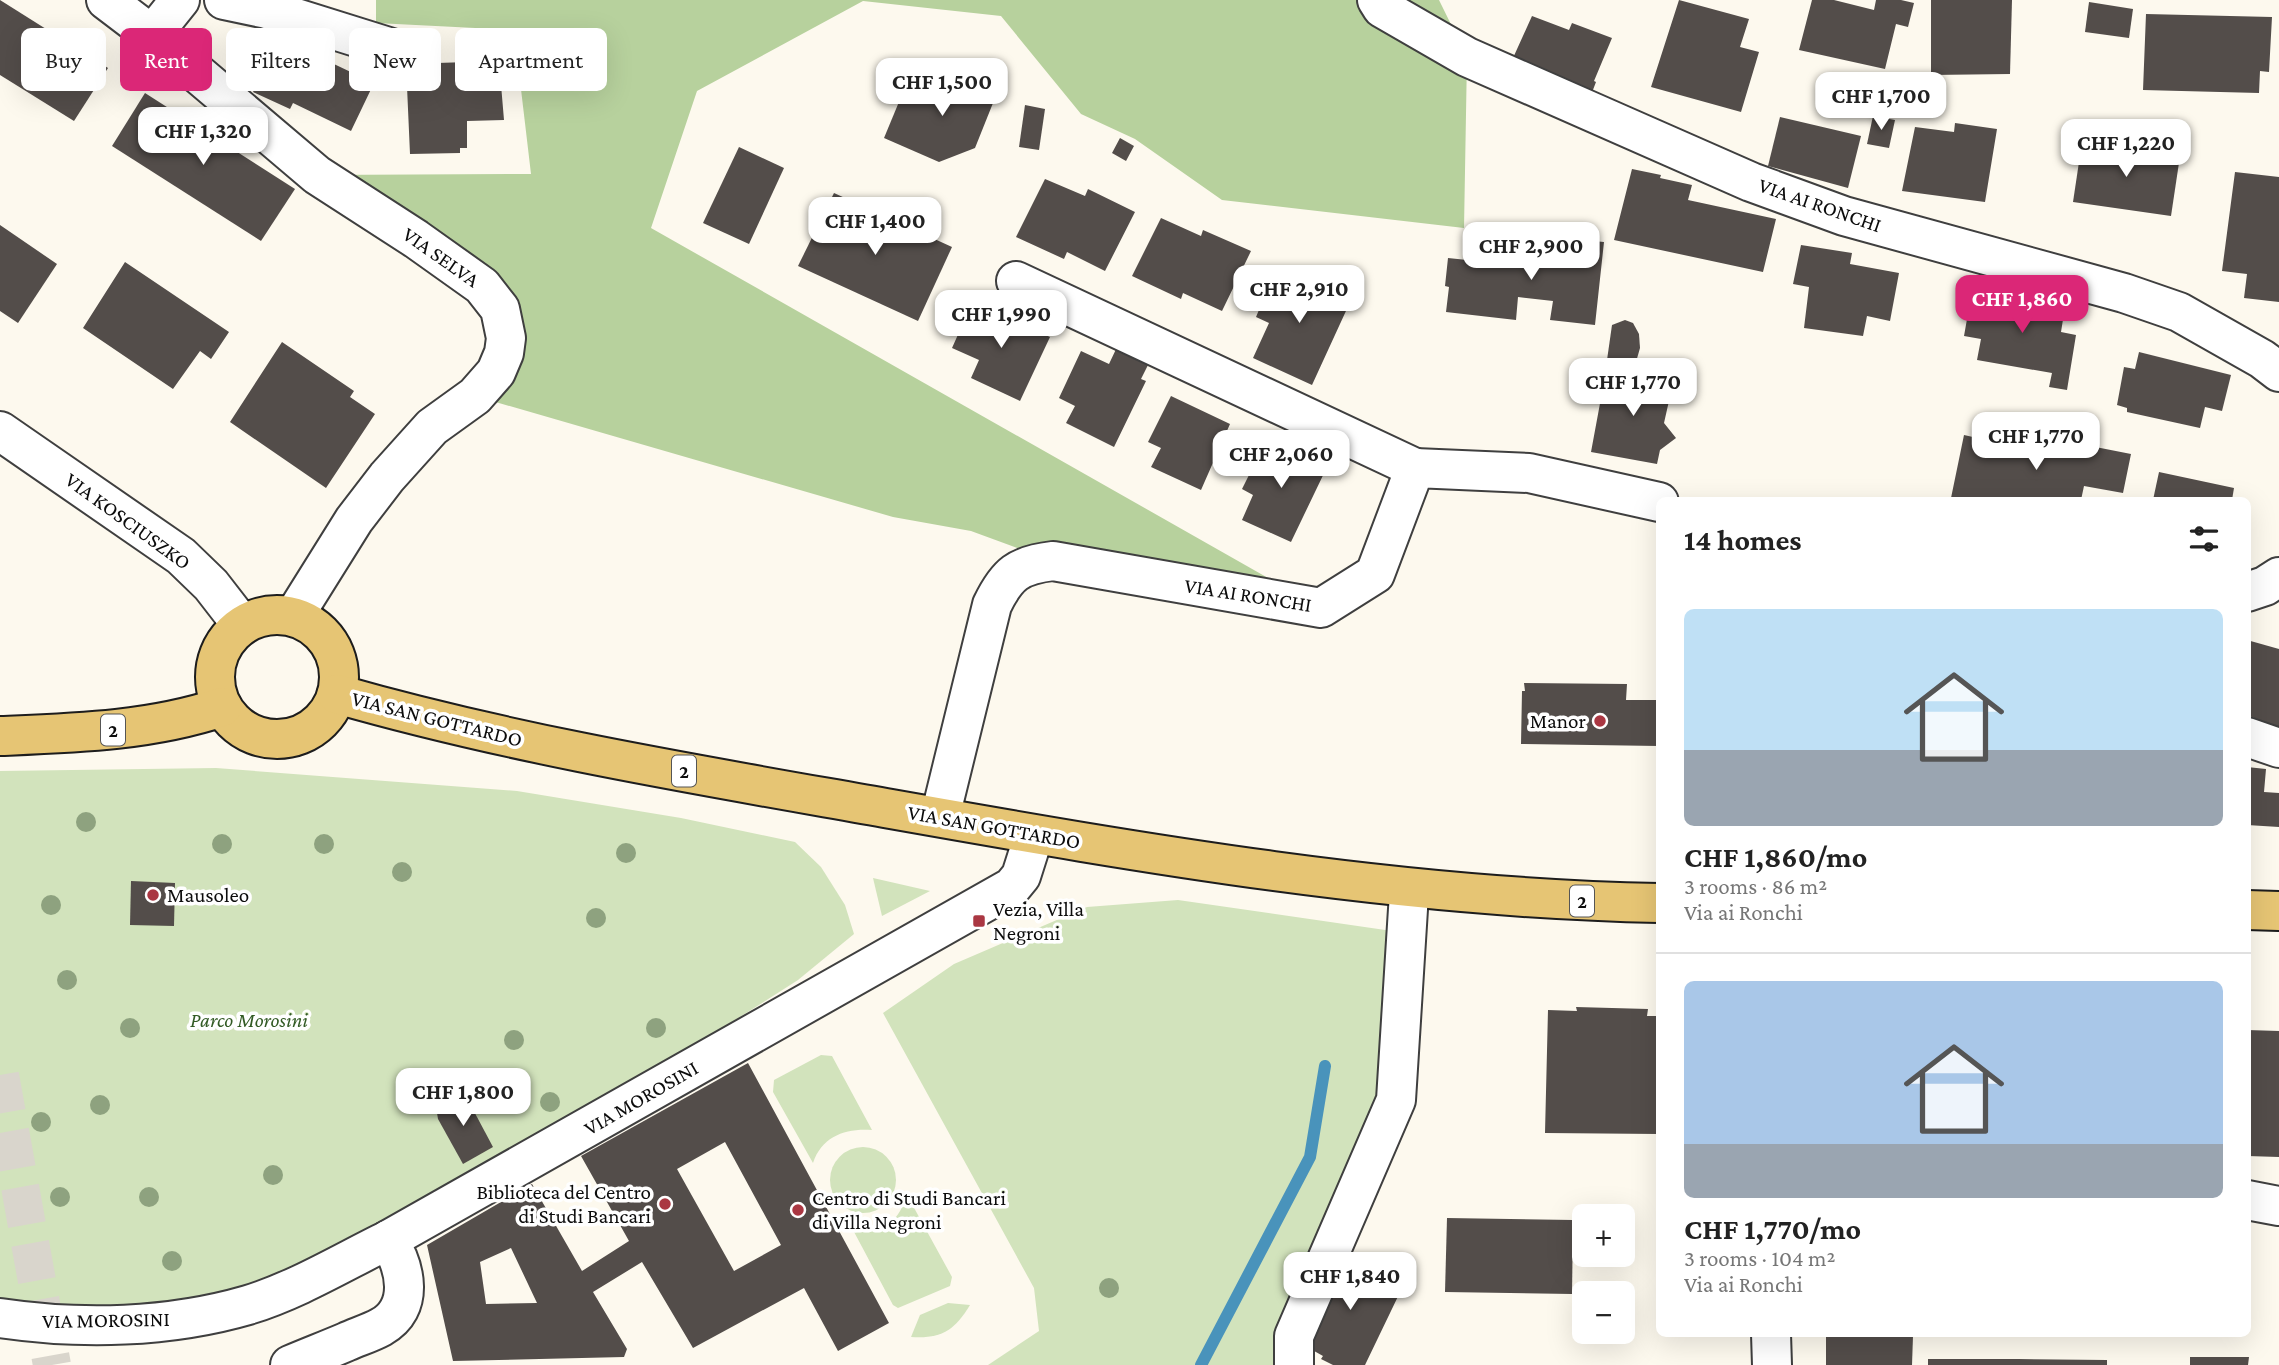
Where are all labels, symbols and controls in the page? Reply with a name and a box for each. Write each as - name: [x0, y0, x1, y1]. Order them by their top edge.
- chip: Buy: [21, 28, 106, 91]
- chip: Rent: [120, 28, 212, 91]
- chip: Filters: [226, 28, 335, 91]
- chip: New: [349, 28, 441, 91]
- chip: Apartment: [455, 28, 607, 91]
- pin: CHF 1,500: [862, 58, 1022, 118]
- text: CHF 1,500: [892, 68, 992, 94]
- pin: CHF 1,700: [1801, 72, 1961, 132]
- text: CHF 1,700: [1831, 82, 1931, 108]
- pin: CHF 1,320: [123, 108, 283, 167]
- text: CHF 1,320: [154, 117, 252, 143]
- pin: CHF 1,220: [2046, 120, 2206, 179]
- text: CHF 1,220: [2077, 129, 2175, 155]
- street label: VIA AI RONCHI: [1755, 173, 1885, 237]
- pin: CHF 1,400: [795, 198, 955, 257]
- text: CHF 1,400: [824, 207, 926, 233]
- street label: VIA SELVA: [398, 222, 484, 292]
- pin: CHF 2,900: [1451, 222, 1611, 282]
- text: CHF 2,900: [1479, 232, 1583, 258]
- pin: CHF 2,910: [1219, 266, 1379, 325]
- text: CHF 2,910: [1249, 275, 1349, 301]
- pin: CHF 1,860: [1942, 276, 2102, 335]
- text: CHF 1,860: [1971, 285, 2073, 311]
- pin: CHF 1,990: [921, 290, 1081, 350]
- text: CHF 1,990: [951, 300, 1051, 326]
- pin: CHF 1,770: [1553, 358, 1713, 418]
- text: CHF 1,770: [1585, 368, 1681, 394]
- pin: CHF 1,770: [1956, 412, 2116, 472]
- text: CHF 1,770: [1988, 422, 2084, 448]
- pin: CHF 2,060: [1201, 430, 1361, 490]
- text: CHF 2,060: [1229, 440, 1333, 466]
- street label: VIA KOSCIUSZKO: [61, 467, 195, 575]
- icon: filters: [2185, 520, 2223, 558]
- text: 14 homes: [1684, 523, 1802, 556]
- street label: VIA AI RONCHI: [1183, 573, 1313, 617]
- icon: home: [1891, 654, 2017, 780]
- street label: VIA SAN GOTTARDO: [349, 686, 525, 752]
- place label: Manor: [1530, 709, 1587, 733]
- marker: Manor: [1592, 713, 1608, 729]
- road number: 2: [101, 715, 125, 746]
- road number: 2: [672, 756, 696, 786]
- street label: VIA SAN GOTTARDO: [906, 800, 1082, 854]
- text: CHF 1,860/mo: [1684, 840, 1867, 873]
- text: 3 rooms · 86 m²: [1684, 873, 1827, 899]
- place label: Mausoleo: [167, 883, 249, 907]
- road number: 2: [1570, 886, 1594, 917]
- marker: Mausoleo: [145, 887, 161, 903]
- place label: Vezia, Villa Negroni: [993, 897, 1084, 945]
- text: Via ai Ronchi: [1684, 899, 1803, 925]
- marker: Vezia, Villa Negroni: [971, 913, 987, 929]
- park label: Parco Morosini: [190, 1008, 308, 1032]
- icon: home: [1891, 1026, 2017, 1152]
- street label: VIA MOROSINI: [580, 1056, 702, 1140]
- pin: CHF 1,800: [383, 1068, 543, 1128]
- text: CHF 1,800: [412, 1078, 514, 1104]
- place label: Biblioteca del Centro di Studi Bancari: [476, 1180, 651, 1228]
- place label: Centro di Studi Bancari di Villa Negroni: [812, 1186, 1006, 1234]
- marker: Biblioteca del Centro di Studi Bancari: [657, 1196, 673, 1212]
- marker: Centro di Studi Bancari di Villa Negroni: [790, 1202, 806, 1218]
- map controls: [1572, 1204, 1635, 1344]
- button: +: [1572, 1204, 1635, 1267]
- text: CHF 1,770/mo: [1684, 1212, 1861, 1245]
- text: 3 rooms · 104 m²: [1684, 1245, 1836, 1271]
- pin: CHF 1,840: [1270, 1252, 1430, 1312]
- text: CHF 1,840: [1300, 1262, 1401, 1288]
- text: Via ai Ronchi: [1684, 1271, 1803, 1297]
- button: −: [1572, 1281, 1635, 1344]
- street label: VIA MOROSINI: [42, 1307, 170, 1333]

